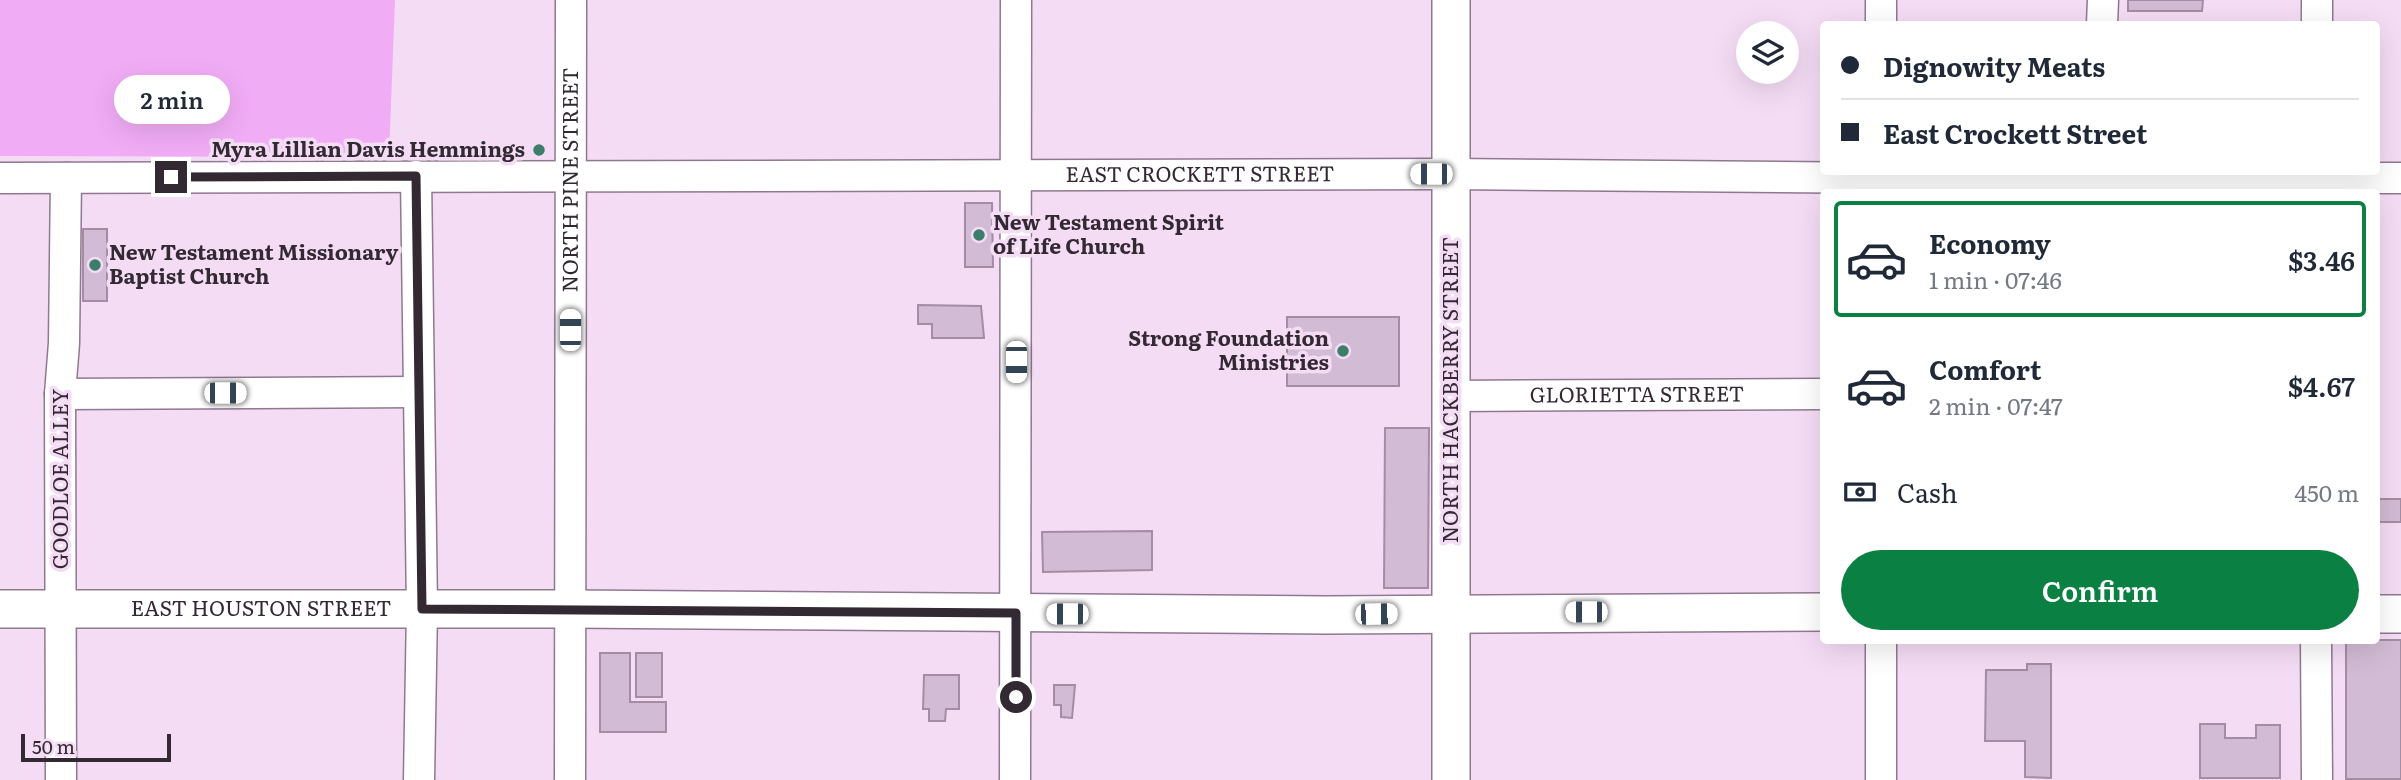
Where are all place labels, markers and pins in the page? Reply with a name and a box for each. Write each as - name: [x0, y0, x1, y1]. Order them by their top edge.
- place label: Myra Lillian Davis Hemmings: [211, 132, 525, 163]
- marker: Myra Lillian Davis Hemmings: [531, 142, 547, 158]
- place label: New Testament Spirit of Life Church: [993, 205, 1225, 260]
- marker: New Testament Spirit of Life Church: [971, 227, 987, 243]
- place label: New Testament Missionary Baptist Church: [109, 235, 398, 290]
- marker: New Testament Missionary Baptist Church: [87, 257, 103, 273]
- place label: Strong Foundation Ministries: [1128, 321, 1329, 376]
- marker: Strong Foundation Ministries: [1335, 343, 1351, 359]

